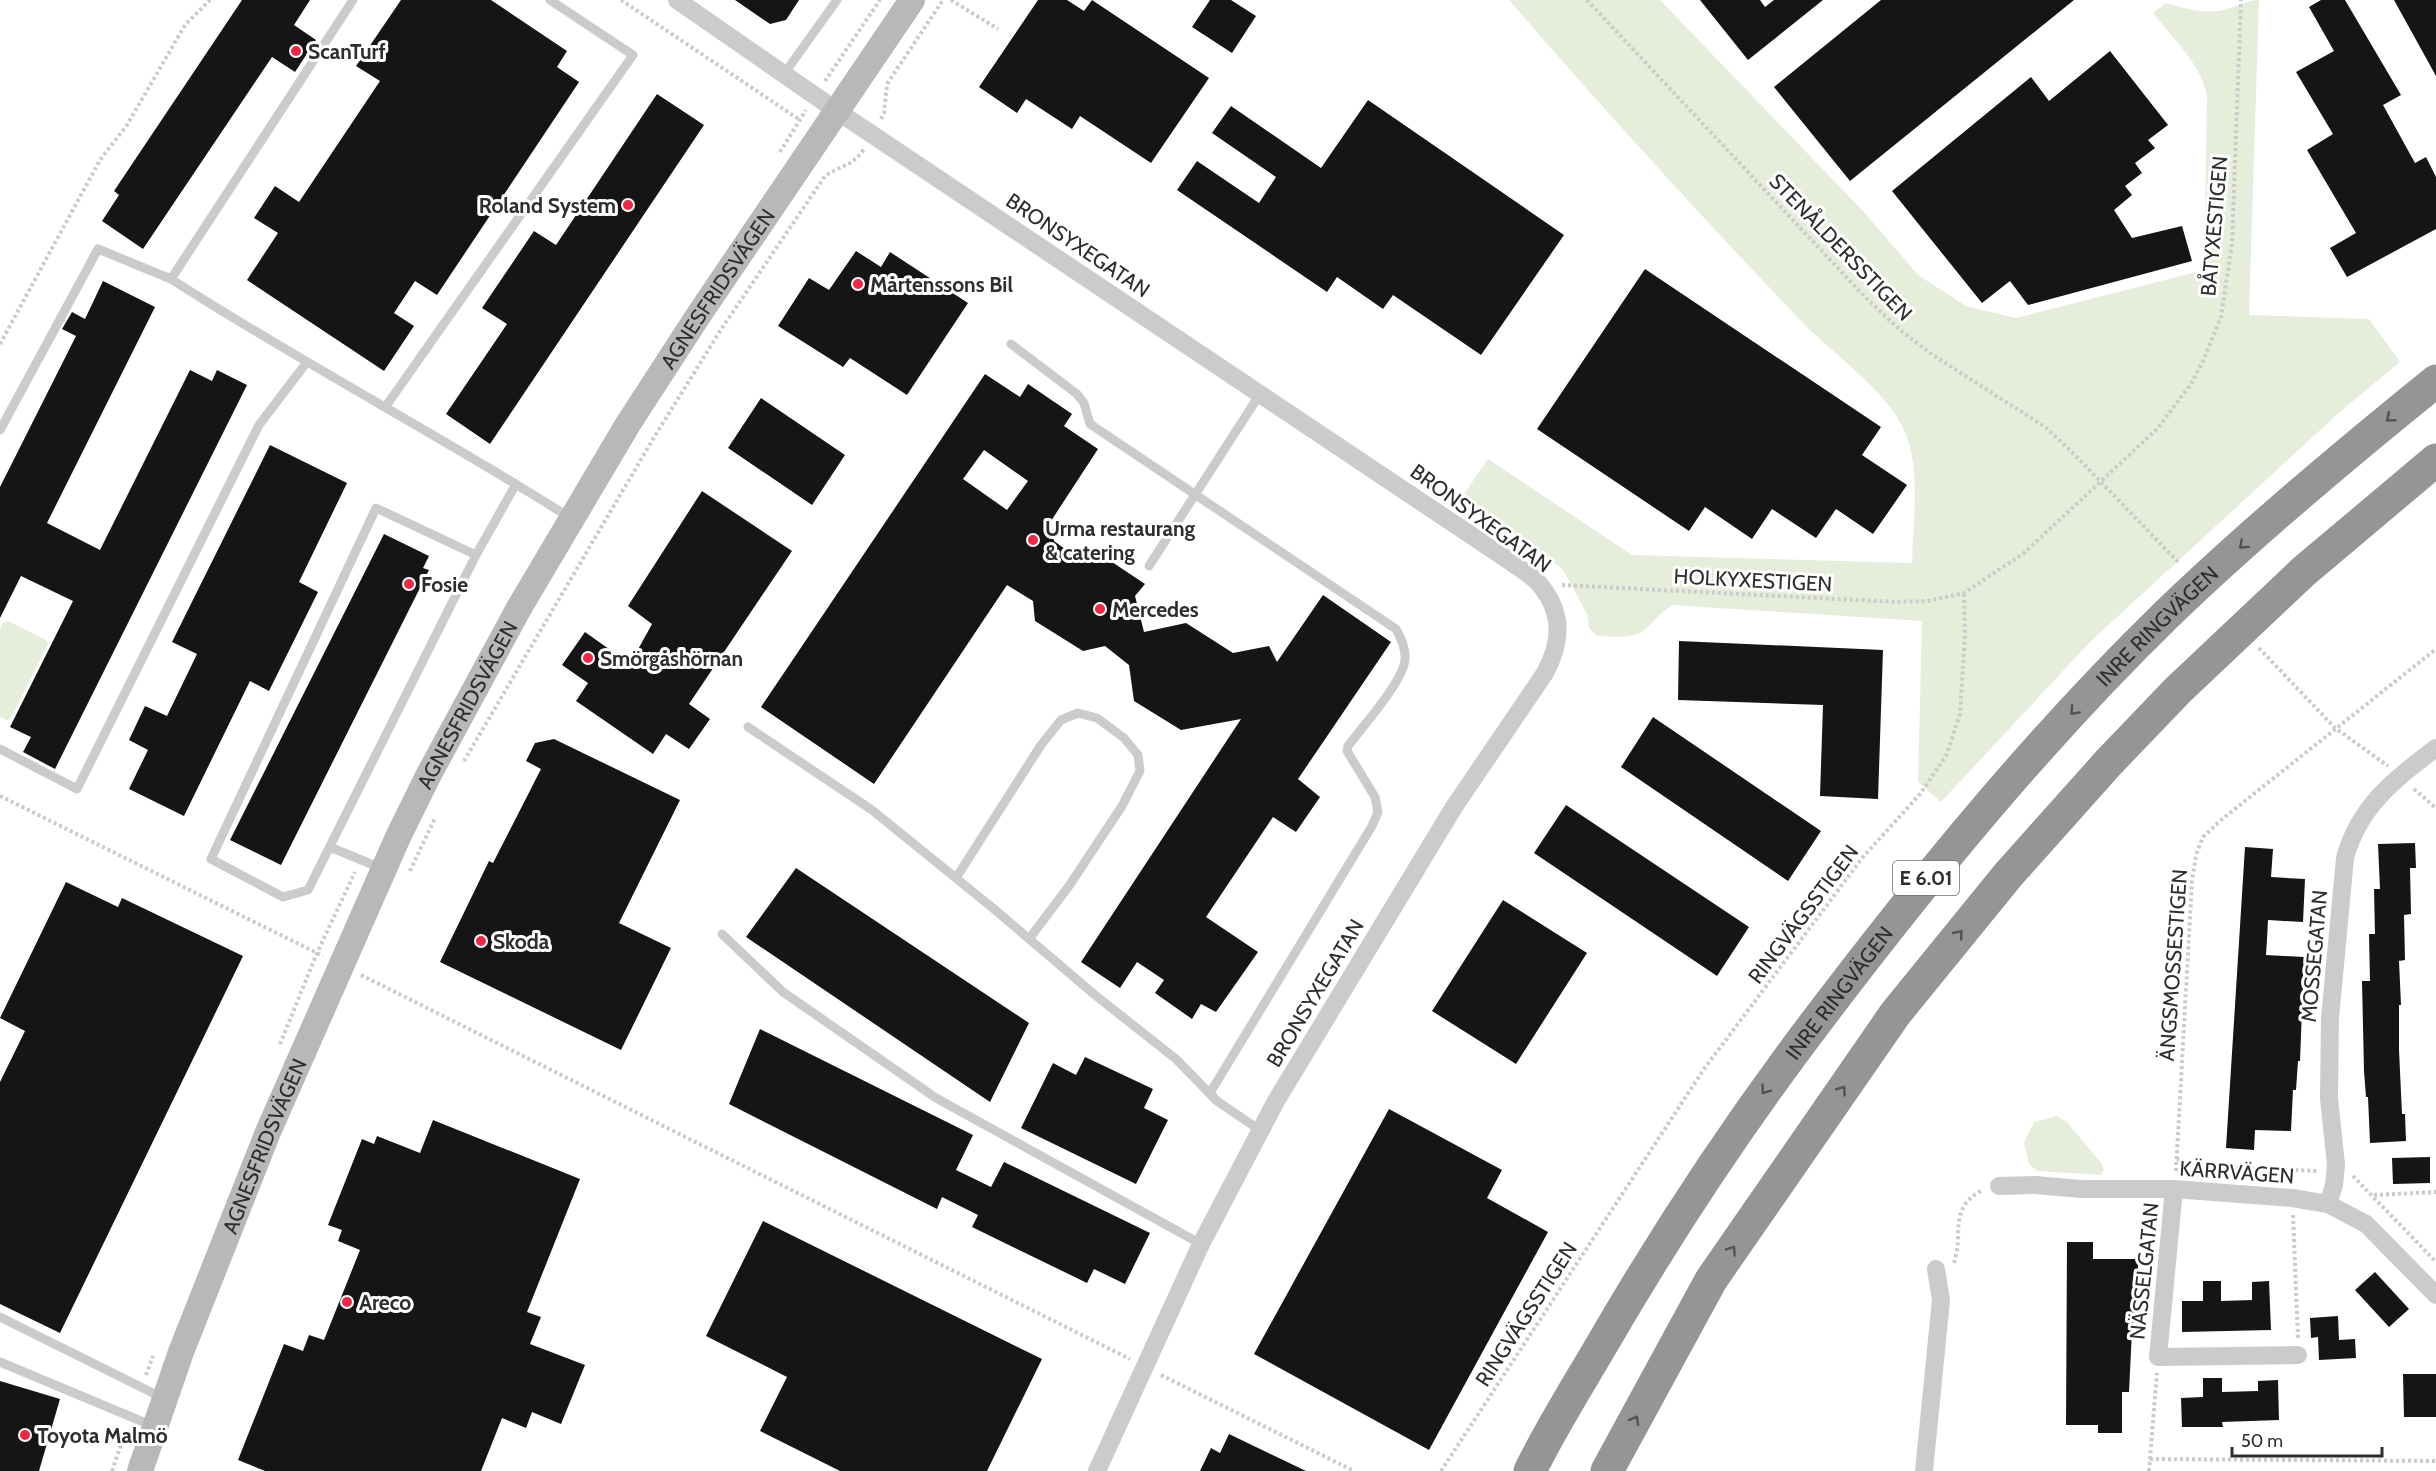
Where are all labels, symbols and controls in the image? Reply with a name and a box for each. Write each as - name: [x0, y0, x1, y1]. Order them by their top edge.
- place label: ScanTurf: [308, 39, 386, 64]
- marker: ScanTurf: [289, 44, 303, 58]
- street label: BÅTYXESTIGEN: [2194, 155, 2233, 297]
- street label: STENÅLDERSSTIGEN: [1764, 168, 1918, 326]
- street label: BRONSYXEGATAN: [1001, 188, 1155, 302]
- place label: Roland System: [479, 193, 616, 218]
- marker: Roland System: [621, 198, 635, 212]
- street label: AGNESFRIDSVÄGEN: [655, 204, 780, 373]
- place label: Mårtenssons Bil: [870, 272, 1013, 297]
- marker: Mårtenssons Bil: [851, 277, 865, 291]
- one-way arrow: [2386, 410, 2397, 421]
- street label: BRONSYXEGATAN: [1406, 459, 1556, 577]
- place label: Urma restaurang & catering: [1045, 516, 1196, 565]
- marker: Urma restaurang & catering: [1026, 533, 1040, 547]
- one-way arrow: [2239, 538, 2249, 549]
- street label: INRE RINGVÄGEN: [2090, 560, 2223, 691]
- street label: HOLKYXESTIGEN: [1673, 563, 1833, 597]
- place label: Fosie: [421, 572, 468, 597]
- marker: Fosie: [402, 577, 416, 591]
- place label: Mercedes: [1112, 597, 1199, 622]
- marker: Mercedes: [1093, 602, 1107, 616]
- street label: AGNESFRIDSVÄGEN: [411, 616, 522, 793]
- place label: Smörgåshörnan: [600, 646, 743, 671]
- marker: Smörgåshörnan: [581, 651, 595, 665]
- one-way arrow: [2070, 704, 2081, 715]
- street label: RINGVÄGSSTIGEN: [1743, 840, 1863, 988]
- road number: E 6.01: [1893, 861, 1959, 895]
- street label: ÄNGSMOSSESTIGEN: [2154, 868, 2192, 1062]
- street label: MOSSEGATAN: [2296, 889, 2332, 1023]
- street label: BRONSYXEGATAN: [1261, 915, 1369, 1071]
- street label: INRE RINGVÄGEN: [1780, 921, 1898, 1064]
- place label: Skoda: [493, 929, 550, 954]
- one-way arrow: [1952, 930, 1963, 941]
- marker: Skoda: [474, 934, 488, 948]
- street label: AGNESFRIDSVÄGEN: [217, 1055, 311, 1237]
- one-way arrow: [1761, 1083, 1772, 1094]
- one-way arrow: [1835, 1086, 1846, 1097]
- street label: KÄRRVÄGEN: [2179, 1156, 2295, 1188]
- street label: NÄSSELGATAN: [2124, 1201, 2164, 1341]
- street label: RINGVÄGSSTIGEN: [1470, 1237, 1582, 1391]
- one-way arrow: [1725, 1246, 1736, 1257]
- place label: Areco: [359, 1290, 411, 1315]
- marker: Areco: [340, 1295, 354, 1309]
- one-way arrow: [1628, 1415, 1639, 1426]
- scale bar: [2232, 1420, 2382, 1458]
- place label: Toyota Malmö: [37, 1423, 168, 1448]
- marker: Toyota Malmö: [18, 1428, 32, 1442]
- text: 50 m: [2241, 1430, 2283, 1452]

